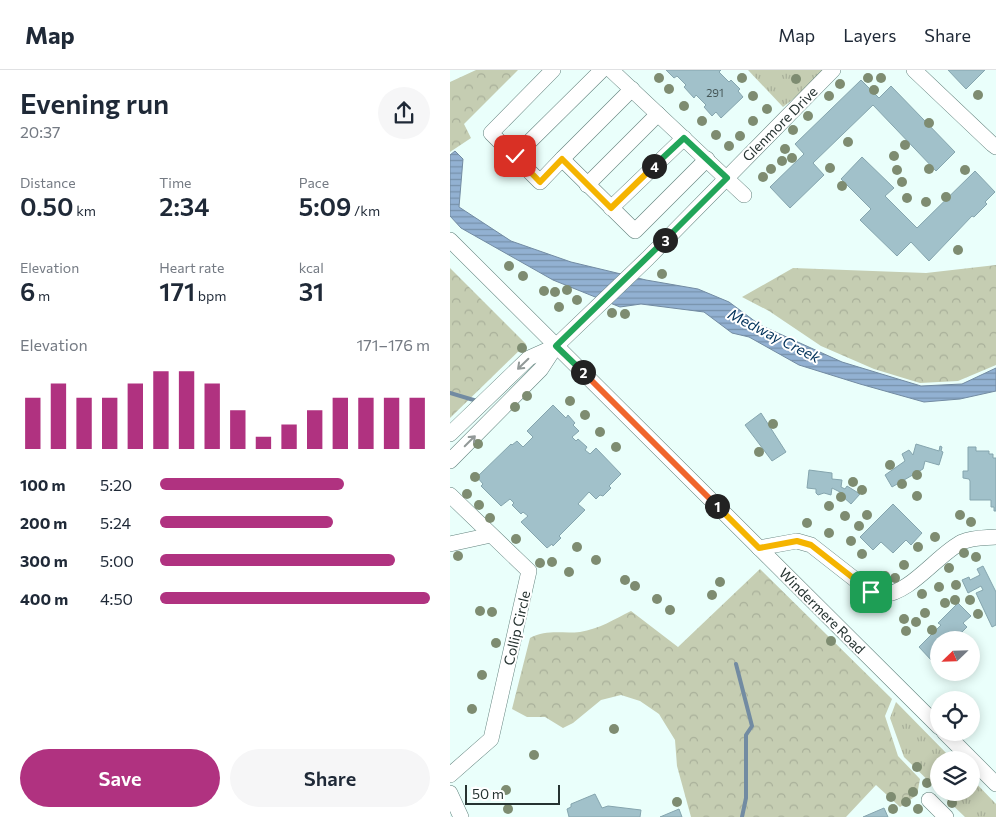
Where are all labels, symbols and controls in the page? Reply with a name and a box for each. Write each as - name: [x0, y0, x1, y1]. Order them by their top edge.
- text: Map: [25, 20, 75, 49]
- text: Map: [778, 24, 815, 46]
- text: Layers: [843, 24, 896, 46]
- text: Share: [924, 24, 971, 46]
- street label: Glenmore Drive: [739, 83, 821, 165]
- text: Evening run: [20, 86, 169, 120]
- house number: 291: [706, 86, 724, 99]
- button: share: [378, 87, 430, 139]
- text: 20:37: [20, 122, 61, 141]
- pin: [494, 135, 536, 177]
- icon: check: [501, 142, 529, 170]
- pin: 4: [642, 154, 666, 178]
- text: 4: [650, 158, 659, 175]
- text: Distance: [20, 174, 76, 191]
- text: Time: [159, 174, 192, 191]
- text: Pace: [299, 174, 329, 191]
- text: 0.50: [20, 191, 74, 221]
- text: 2:34: [159, 191, 210, 221]
- text: 5:09: [299, 191, 351, 221]
- text: km: [74, 202, 96, 219]
- text: /km: [351, 202, 380, 219]
- pin: 3: [652, 228, 678, 252]
- text: 3: [661, 232, 670, 249]
- text: Elevation: [20, 259, 79, 276]
- text: Heart rate: [159, 259, 224, 276]
- text: kcal: [299, 259, 324, 276]
- text: 6: [20, 276, 35, 306]
- text: 171: [159, 276, 195, 306]
- text: 31: [299, 276, 324, 306]
- text: m: [35, 287, 50, 304]
- text: bpm: [195, 287, 227, 304]
- water label: Medway Creek: [725, 304, 824, 366]
- text: Elevation: [20, 335, 88, 354]
- text: 171–176 m: [356, 335, 430, 354]
- one-way arrow: [516, 358, 529, 370]
- pin: 2: [570, 360, 596, 384]
- text: 2: [580, 364, 587, 381]
- one-way arrow: [464, 435, 476, 447]
- text: 100 m: [20, 475, 66, 494]
- text: 5:20: [100, 475, 132, 494]
- pin: 1: [704, 494, 730, 518]
- text: 1: [714, 498, 721, 515]
- text: 200 m: [20, 513, 67, 532]
- text: 5:24: [100, 513, 131, 532]
- text: 300 m: [20, 551, 68, 570]
- text: 5:00: [100, 551, 134, 570]
- street label: Windermere Road: [776, 564, 869, 657]
- pin: [850, 571, 892, 613]
- icon: arrive: [857, 578, 885, 606]
- text: 400 m: [20, 589, 68, 608]
- text: 4:50: [100, 589, 133, 608]
- street label: Collip Circle: [500, 589, 533, 667]
- north arrow: [930, 631, 980, 681]
- map controls: [930, 631, 980, 801]
- button: locate: [930, 691, 980, 741]
- button: Save: [20, 749, 220, 807]
- button: Share: [230, 749, 430, 807]
- button: layers: [930, 751, 980, 801]
- scale bar: [465, 782, 560, 805]
- text: 50 m: [472, 785, 504, 802]

